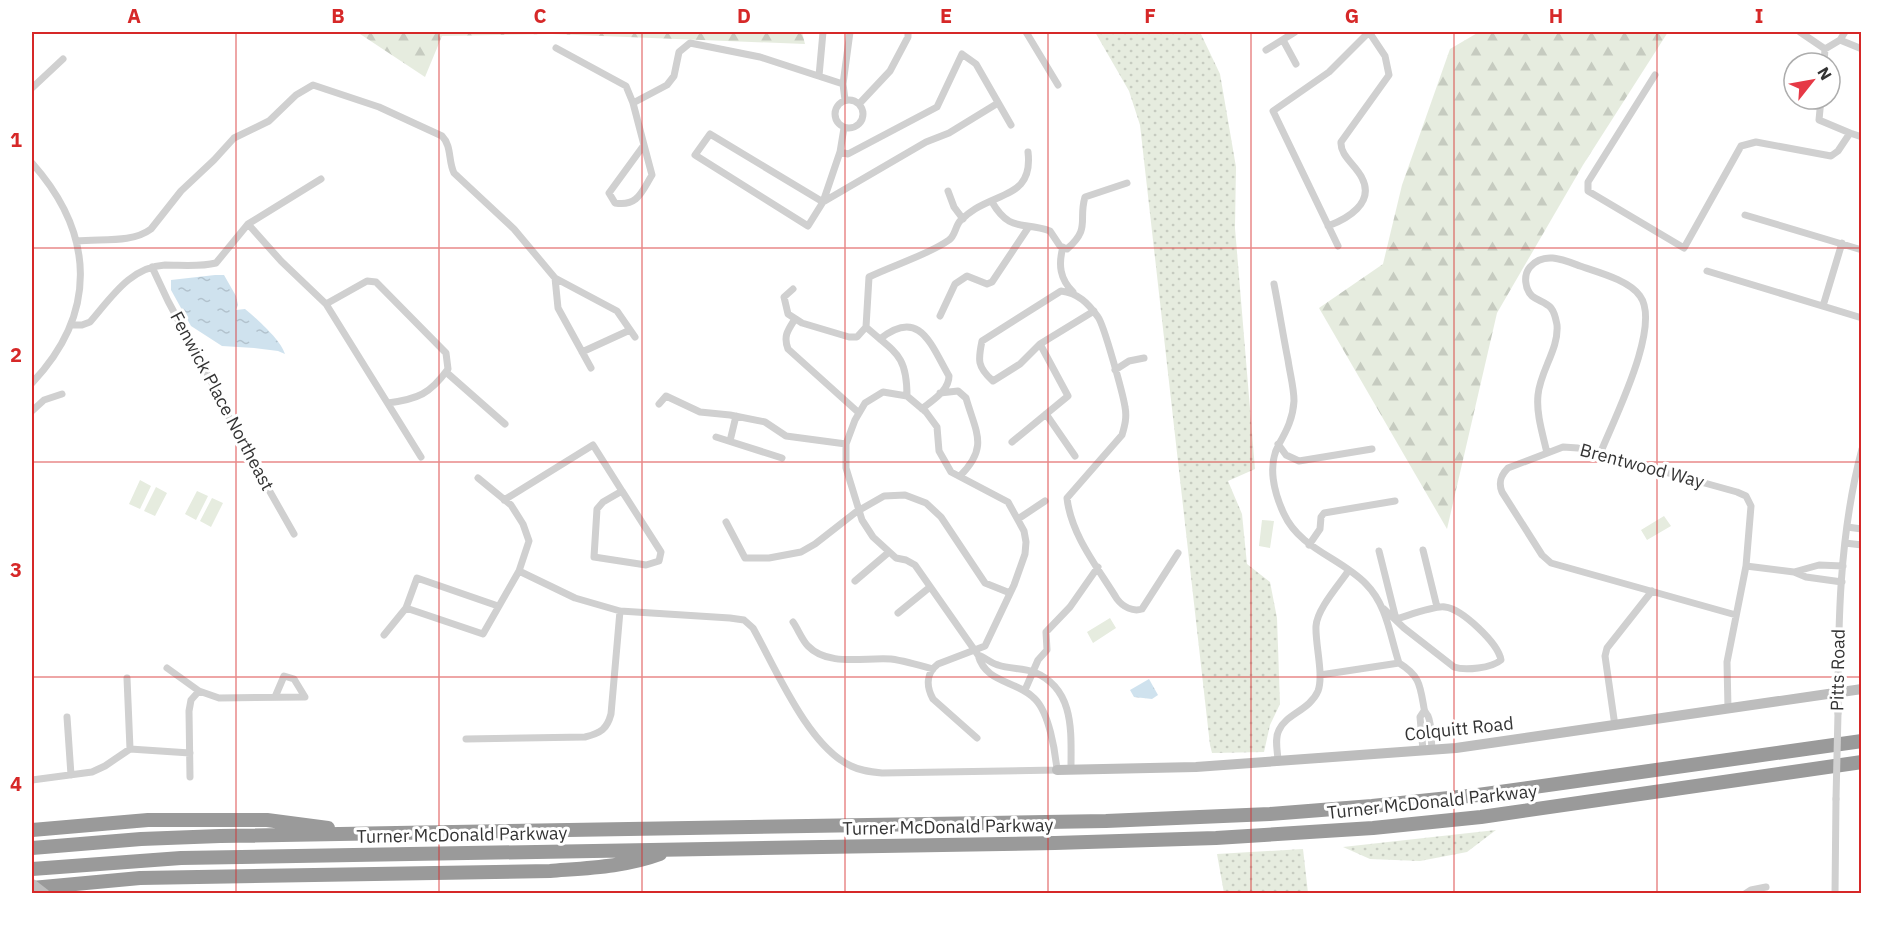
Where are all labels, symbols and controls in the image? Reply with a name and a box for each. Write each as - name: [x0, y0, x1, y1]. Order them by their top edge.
- text: A: [127, 2, 141, 29]
- text: B: [331, 2, 345, 29]
- text: C: [533, 2, 547, 29]
- text: D: [737, 2, 751, 29]
- text: E: [940, 2, 952, 29]
- text: F: [1144, 2, 1156, 29]
- text: G: [1345, 2, 1359, 29]
- text: H: [1549, 2, 1563, 29]
- text: I: [1755, 2, 1763, 29]
- north arrow: [1782, 51, 1842, 111]
- text: N: [1813, 63, 1836, 83]
- text: 1: [10, 126, 22, 153]
- street label: Fenwick Place Northeast: [165, 307, 279, 494]
- text: 2: [10, 341, 22, 368]
- street label: Brentwood Way: [1578, 438, 1707, 493]
- text: 3: [10, 556, 22, 583]
- street label: Pitts Road: [1825, 629, 1850, 711]
- street label: Colquitt Road: [1403, 711, 1515, 746]
- text: 4: [10, 770, 22, 797]
- street label: Turner McDonald Parkway: [1326, 779, 1538, 824]
- street label: Turner McDonald Parkway: [842, 813, 1054, 840]
- street label: Turner McDonald Parkway: [356, 821, 568, 848]

